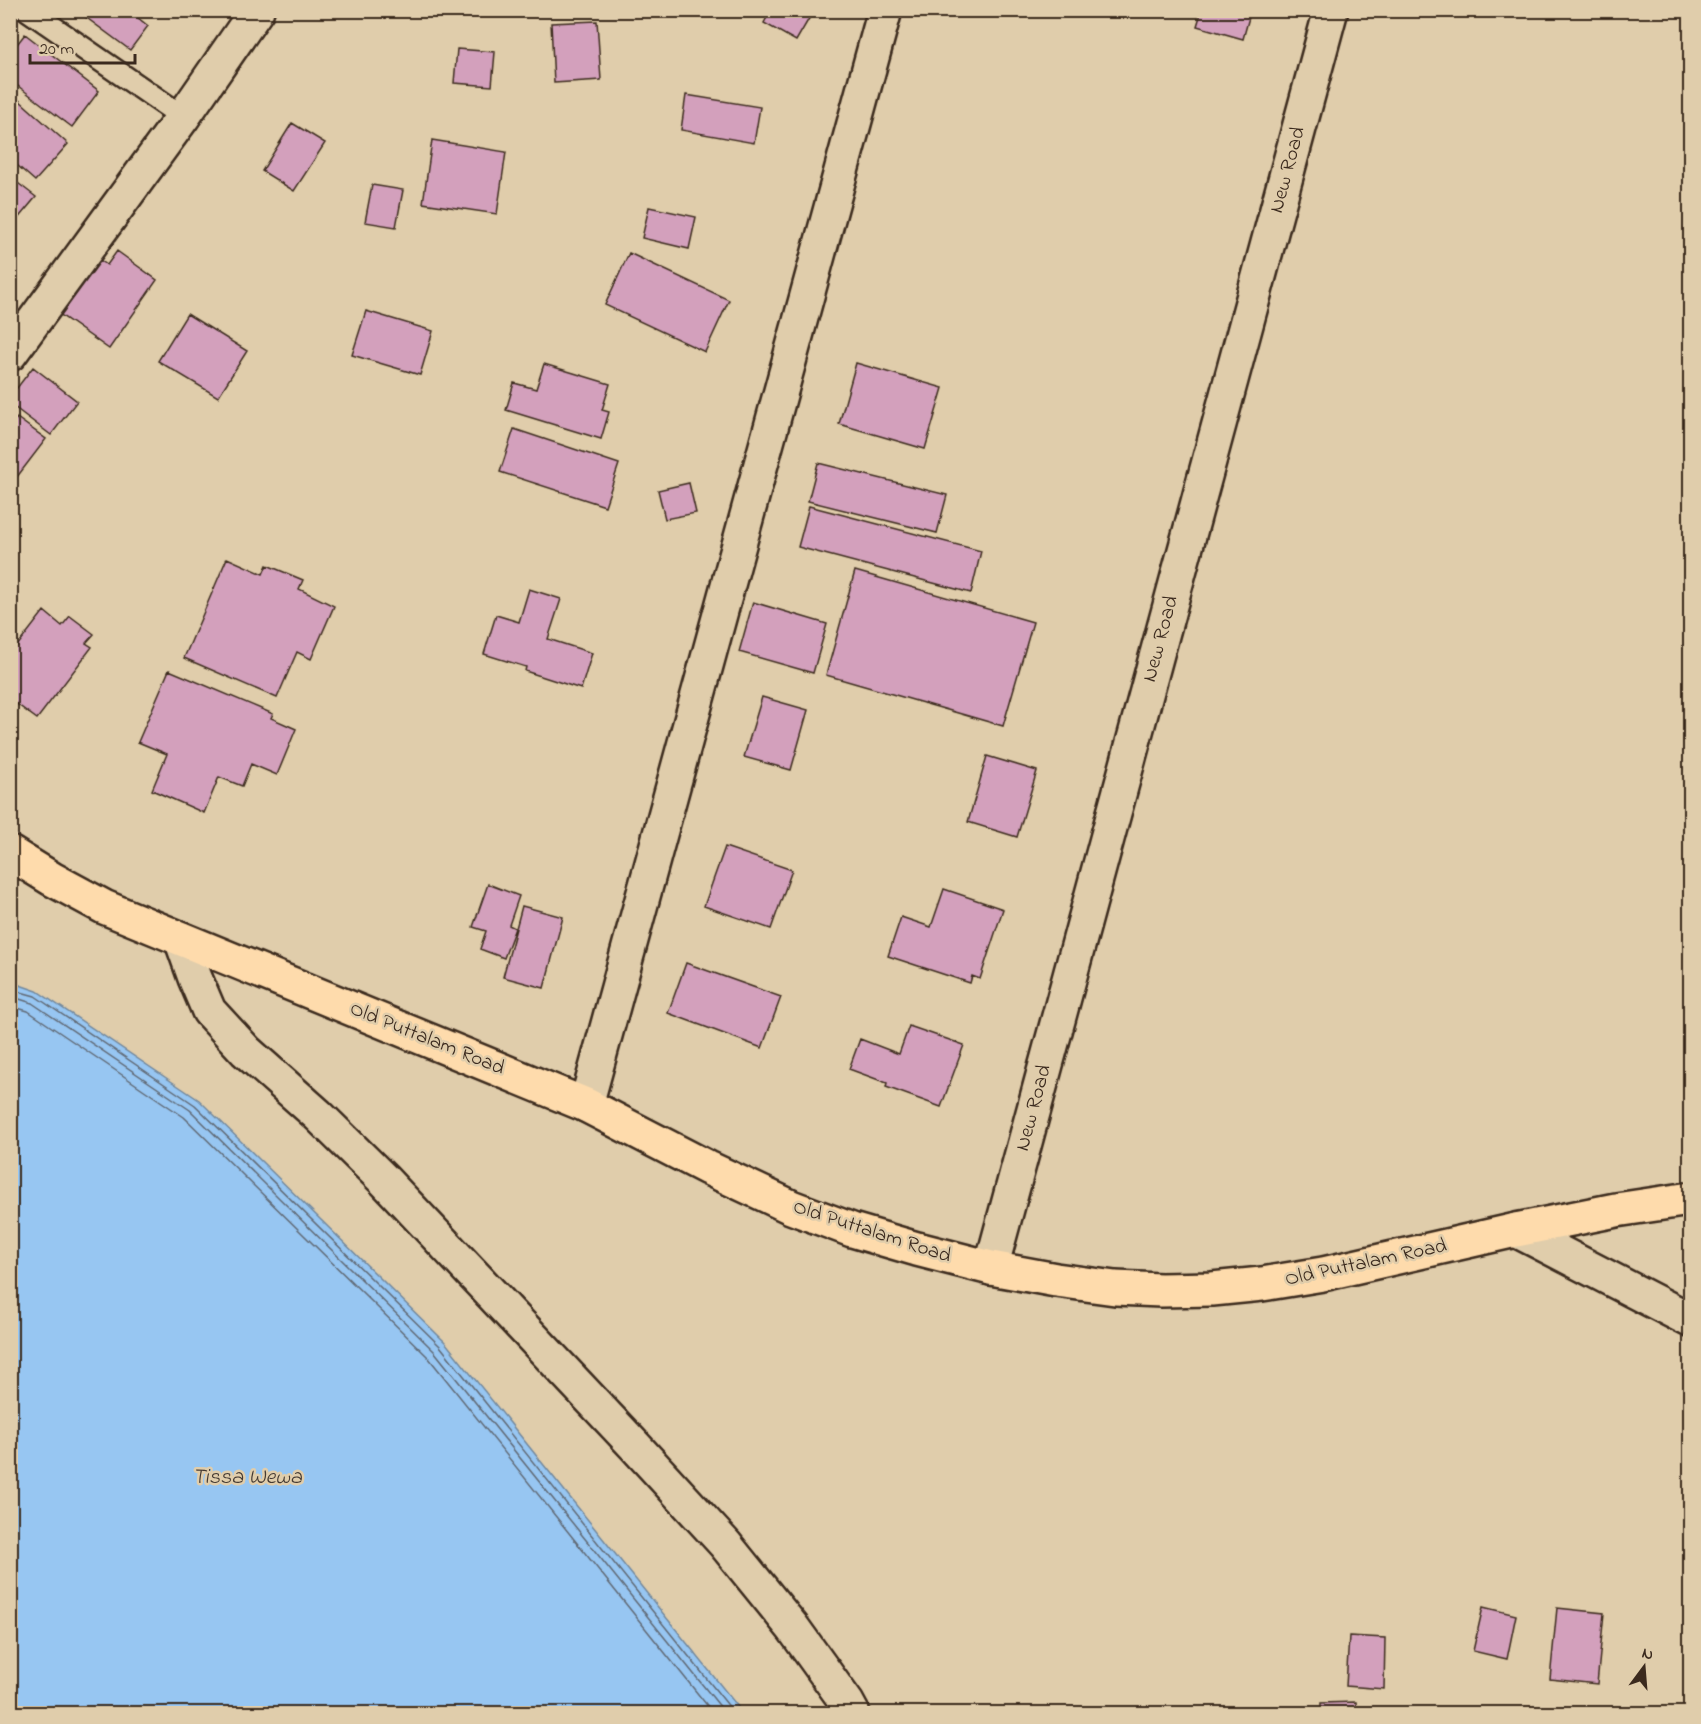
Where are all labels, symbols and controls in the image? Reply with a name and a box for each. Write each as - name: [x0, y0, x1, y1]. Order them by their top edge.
- scale bar: [30, 27, 135, 65]
- text: 20 m: [39, 37, 74, 63]
- street label: New Road: [1262, 123, 1314, 217]
- street label: New Road: [1135, 592, 1187, 686]
- street label: Old Puttalam Road: [345, 994, 509, 1084]
- street label: New Road: [1008, 1061, 1060, 1155]
- street label: Old Puttalam Road: [789, 1192, 955, 1272]
- street label: Old Puttalam Road: [1282, 1231, 1450, 1295]
- water label: Tissa Wewa: [192, 1462, 303, 1494]
- north arrow: [1614, 1637, 1674, 1697]
- text: N: [1639, 1641, 1656, 1668]

